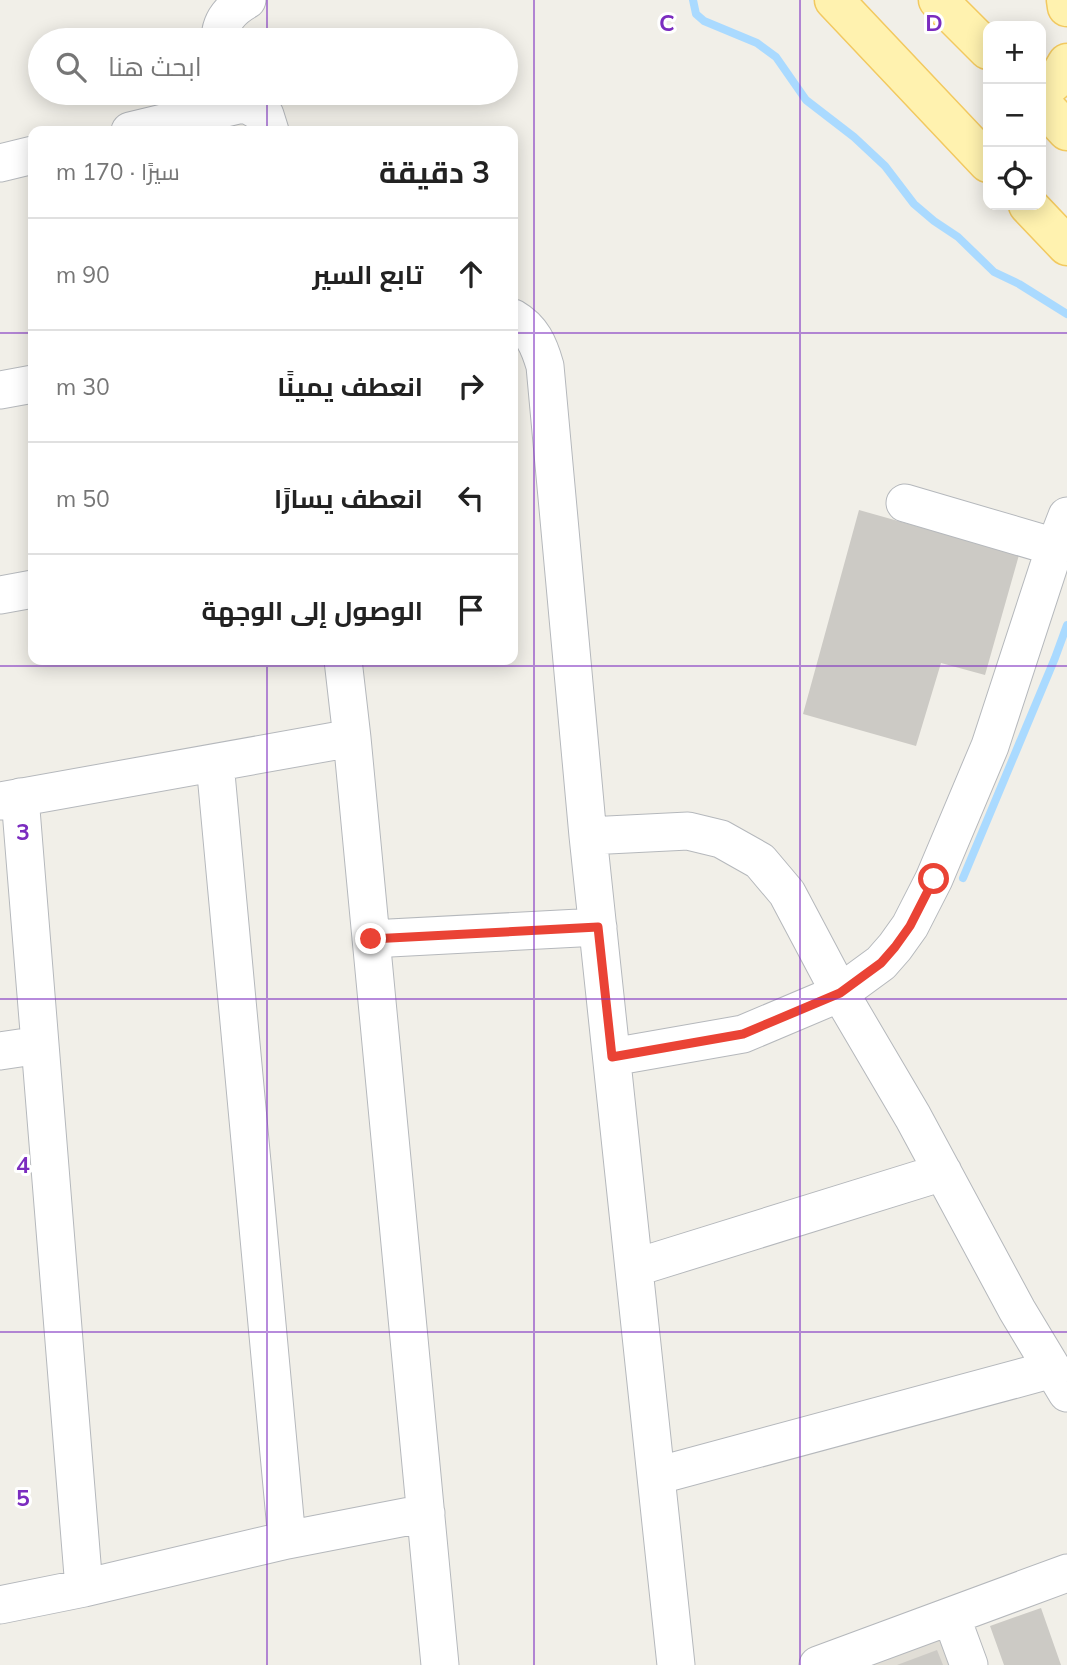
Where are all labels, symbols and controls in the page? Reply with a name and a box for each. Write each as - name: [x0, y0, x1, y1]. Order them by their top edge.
- text: C: [659, 8, 675, 37]
- text: D: [925, 8, 943, 37]
- map controls: [983, 21, 1046, 210]
- button: +: [983, 21, 1046, 84]
- search box: [28, 28, 518, 105]
- icon: search: [52, 48, 90, 86]
- text: ابحث هنا: [108, 50, 202, 83]
- button: −: [983, 84, 1046, 147]
- button: locate: [983, 147, 1046, 210]
- text: 3 دقيقة: [379, 153, 490, 191]
- text: سيرًا · 170 m: [56, 157, 180, 186]
- icon: ahead: [452, 255, 490, 293]
- text: تابع السير: [312, 258, 423, 291]
- text: 90 m: [56, 260, 110, 289]
- icon: right: [452, 367, 490, 405]
- text: انعطف يمينًا: [277, 370, 423, 403]
- text: 30 m: [56, 372, 110, 401]
- icon: left: [452, 479, 490, 517]
- text: انعطف يسارًا: [274, 482, 423, 515]
- text: 50 m: [56, 484, 110, 513]
- icon: arrive: [452, 591, 490, 629]
- text: الوصول إلى الوجهة: [202, 594, 423, 627]
- text: 3: [16, 817, 30, 846]
- route start: [918, 863, 949, 894]
- route end: [355, 923, 386, 954]
- text: 4: [16, 1150, 30, 1179]
- text: 5: [16, 1483, 30, 1512]

